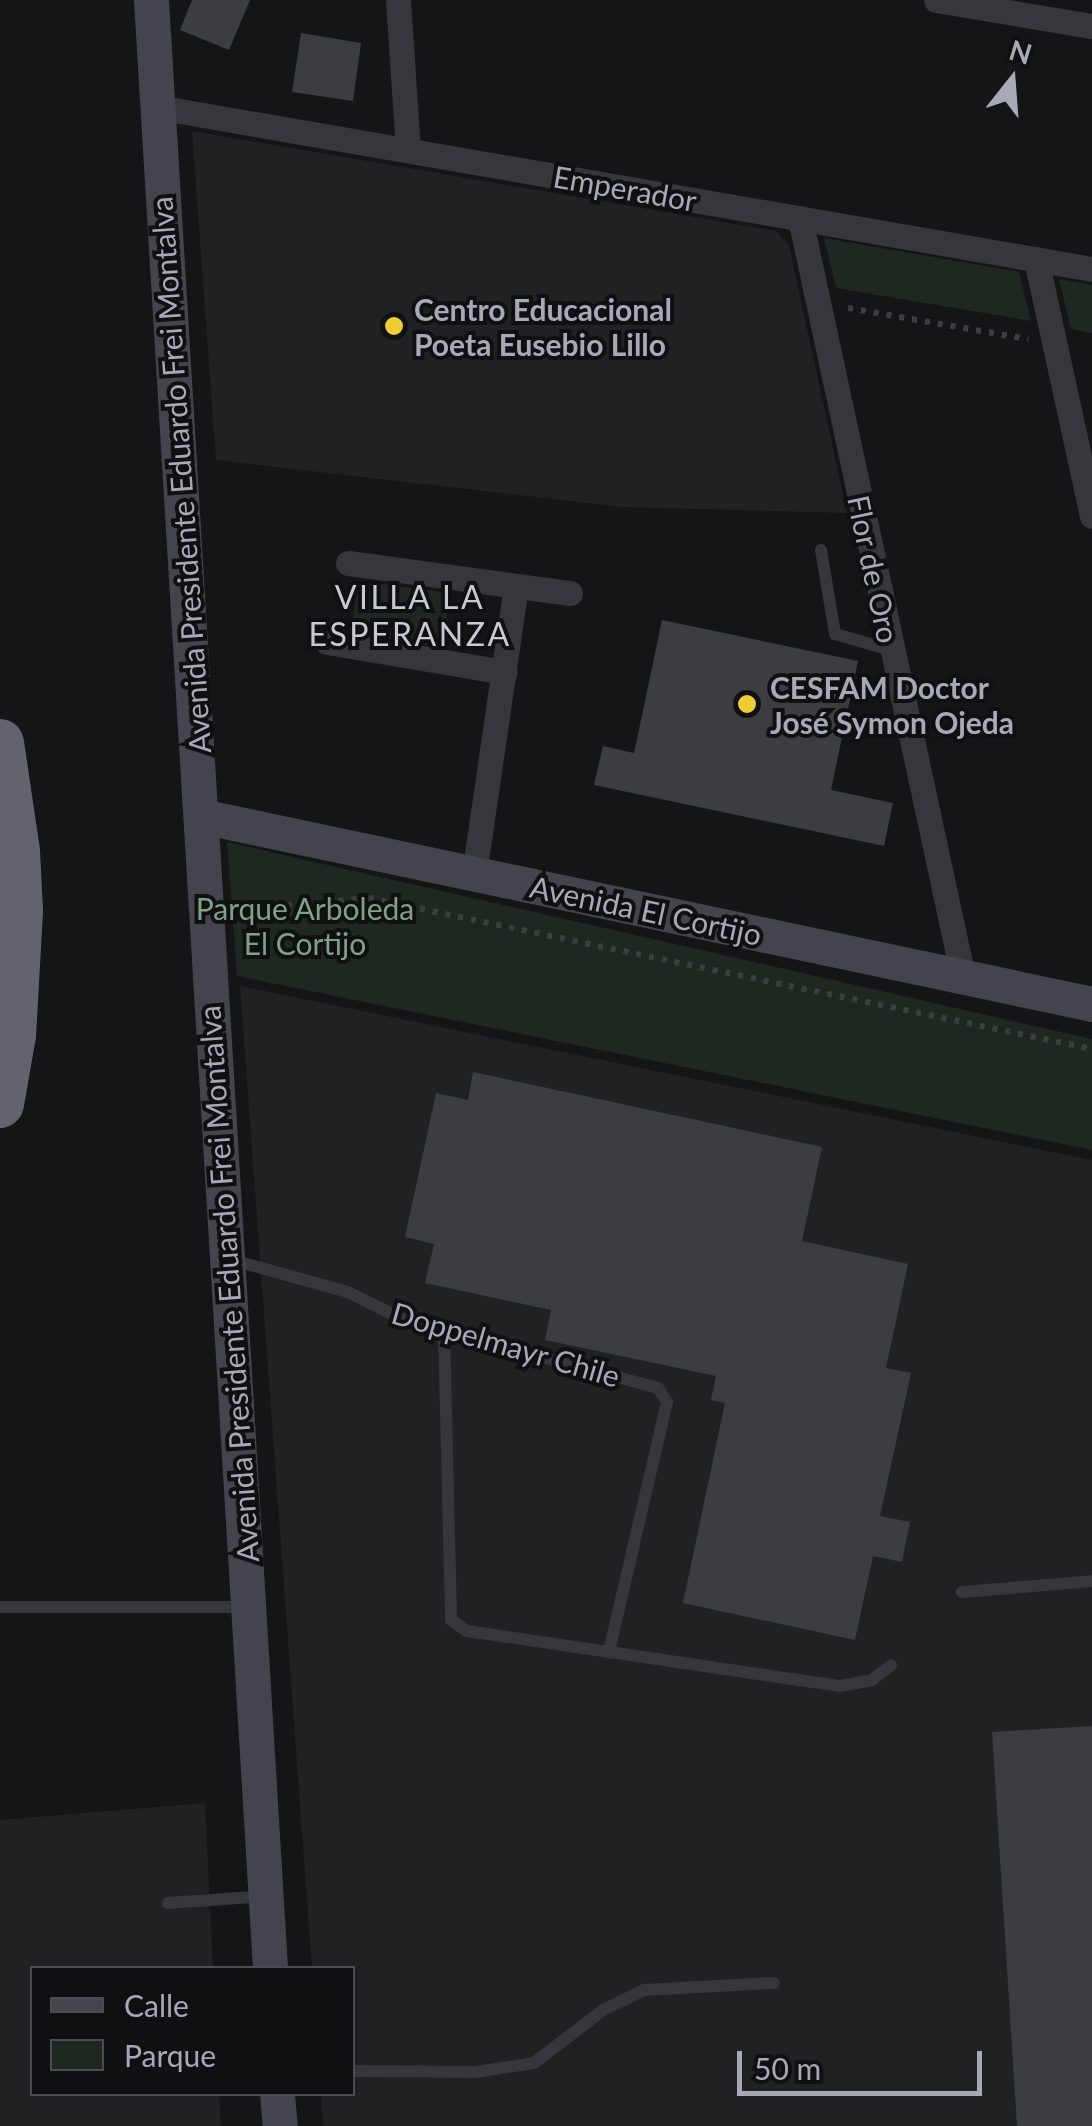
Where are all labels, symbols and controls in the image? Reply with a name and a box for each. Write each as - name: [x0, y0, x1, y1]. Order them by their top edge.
- north arrow: [962, 30, 1062, 130]
- text: N: [1005, 32, 1036, 71]
- street label: Emperador: [551, 158, 699, 218]
- street label: Avenida Presidente Eduardo Frei Montalva: [143, 195, 217, 755]
- place label: Centro Educacional Poeta Eusebio Lillo: [414, 291, 672, 362]
- marker: Centro Educacional Poeta Eusebio Lillo: [383, 315, 405, 337]
- street label: Flor de Oro: [841, 492, 907, 646]
- district label: VILLA LA ESPERANZA: [308, 579, 512, 654]
- place label: CESFAM Doctor José Symon Ojeda: [770, 669, 1014, 740]
- marker: CESFAM Doctor José Symon Ojeda: [734, 691, 760, 717]
- street label: Avenida El Cortijo: [527, 868, 765, 952]
- park label: Parque Arboleda El Cortijo: [195, 890, 415, 960]
- street label: Avenida Presidente Eduardo Frei Montalva: [191, 1004, 265, 1564]
- street label: Doppelmayr Chile: [387, 1294, 625, 1394]
- legend: [30, 1966, 355, 2096]
- text: Calle: [124, 1987, 189, 2023]
- scale bar: [742, 2031, 987, 2093]
- text: Parque: [124, 2037, 216, 2073]
- text: 50 m: [754, 2050, 821, 2086]

